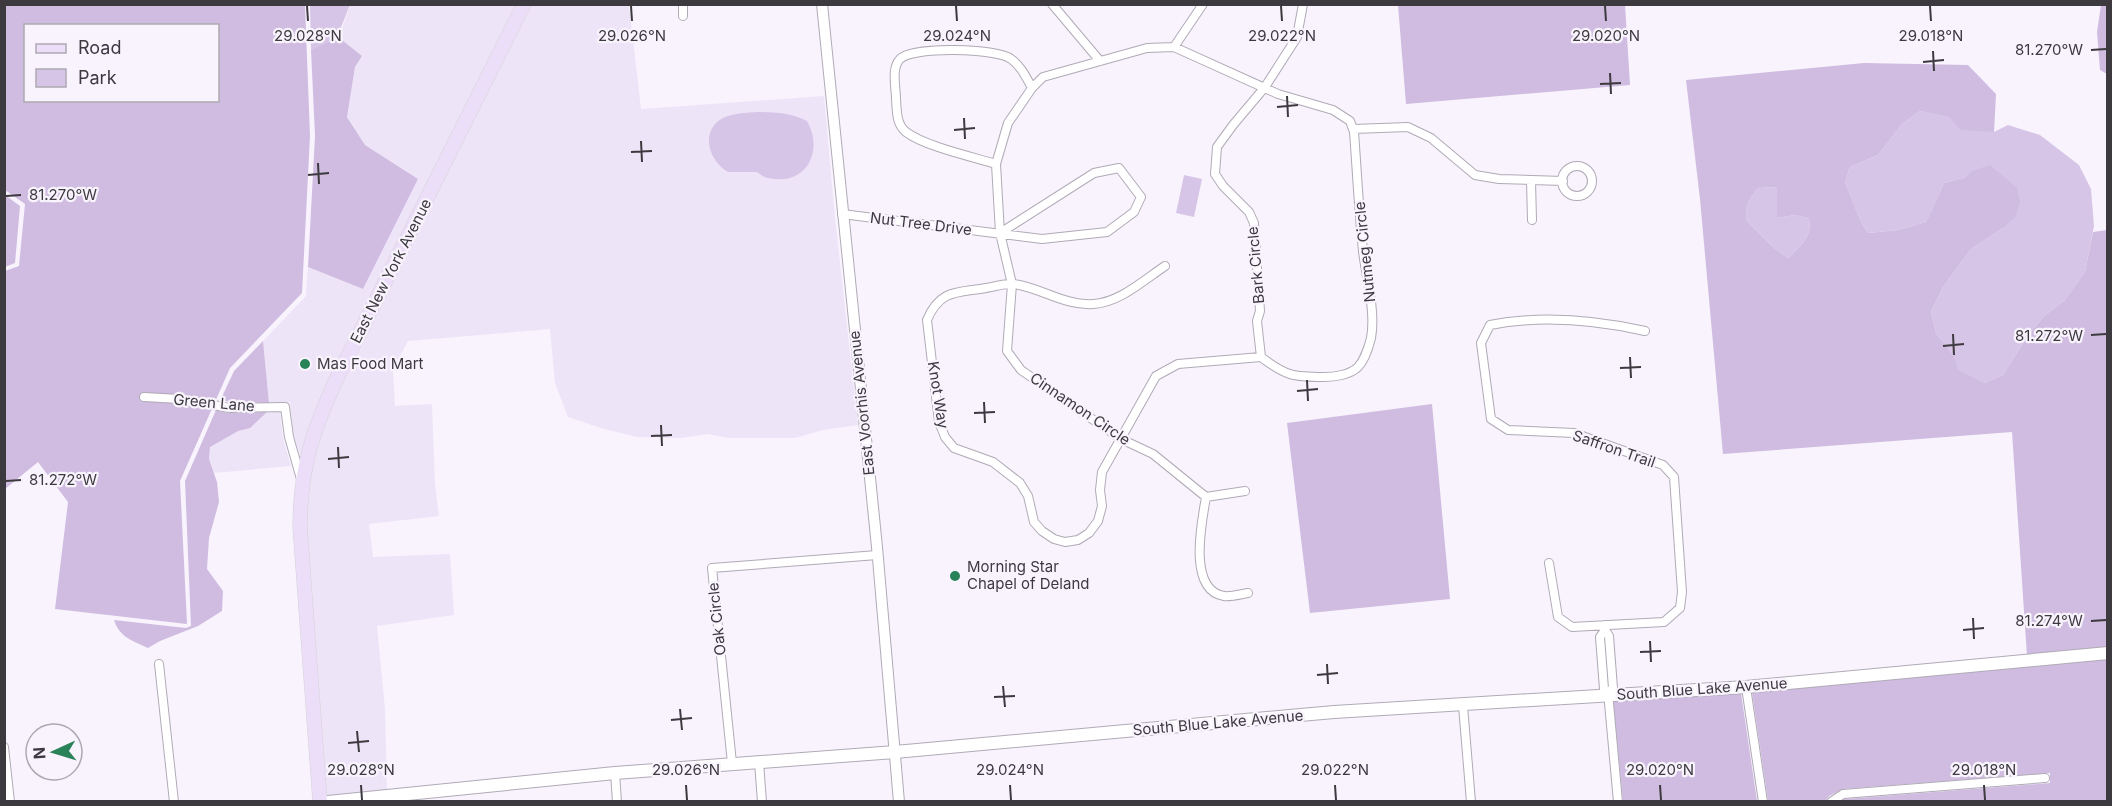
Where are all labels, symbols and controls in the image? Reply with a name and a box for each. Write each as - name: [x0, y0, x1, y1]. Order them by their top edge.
- legend: [24, 24, 219, 102]
- text: 29.028°N: [274, 26, 342, 45]
- text: 29.026°N: [598, 26, 666, 45]
- text: 29.024°N: [923, 26, 991, 45]
- text: 29.022°N: [1248, 26, 1316, 45]
- text: 29.020°N: [1572, 26, 1640, 45]
- text: 29.018°N: [1899, 26, 1963, 45]
- text: Road: [78, 37, 121, 58]
- text: 81.270°W: [2015, 40, 2083, 59]
- text: Park: [78, 67, 117, 88]
- text: 81.270°W: [29, 185, 97, 204]
- street label: East New York Avenue: [346, 195, 435, 346]
- street label: Nutmeg Circle: [1350, 201, 1379, 303]
- street label: Nut Tree Drive: [869, 208, 973, 239]
- street label: Bark Circle: [1243, 226, 1268, 304]
- text: 81.272°W: [2015, 326, 2083, 345]
- street label: East Voorhis Avenue: [844, 330, 879, 476]
- place label: Mas Food Mart: [317, 354, 424, 373]
- marker: Mas Food Mart: [298, 357, 312, 371]
- street label: Knot Way: [924, 360, 953, 430]
- street label: Cinnamon Circle: [1027, 368, 1134, 449]
- street label: Green Lane: [173, 389, 256, 416]
- street label: Saffron Trail: [1570, 426, 1658, 472]
- text: 81.272°W: [29, 470, 97, 489]
- place label: Morning Star Chapel of Deland: [967, 557, 1089, 593]
- marker: Morning Star Chapel of Deland: [948, 569, 962, 583]
- street label: Oak Circle: [703, 582, 730, 656]
- text: 81.274°W: [2015, 611, 2083, 630]
- street label: South Blue Lake Avenue: [1616, 673, 1788, 704]
- street label: South Blue Lake Avenue: [1132, 706, 1304, 739]
- north arrow: [24, 722, 84, 782]
- text: N: [29, 746, 49, 760]
- text: 29.028°N: [327, 760, 395, 779]
- text: 29.026°N: [652, 760, 720, 779]
- text: 29.024°N: [976, 760, 1044, 779]
- text: 29.022°N: [1301, 760, 1369, 779]
- text: 29.020°N: [1626, 760, 1694, 779]
- text: 29.018°N: [1952, 760, 2016, 779]

